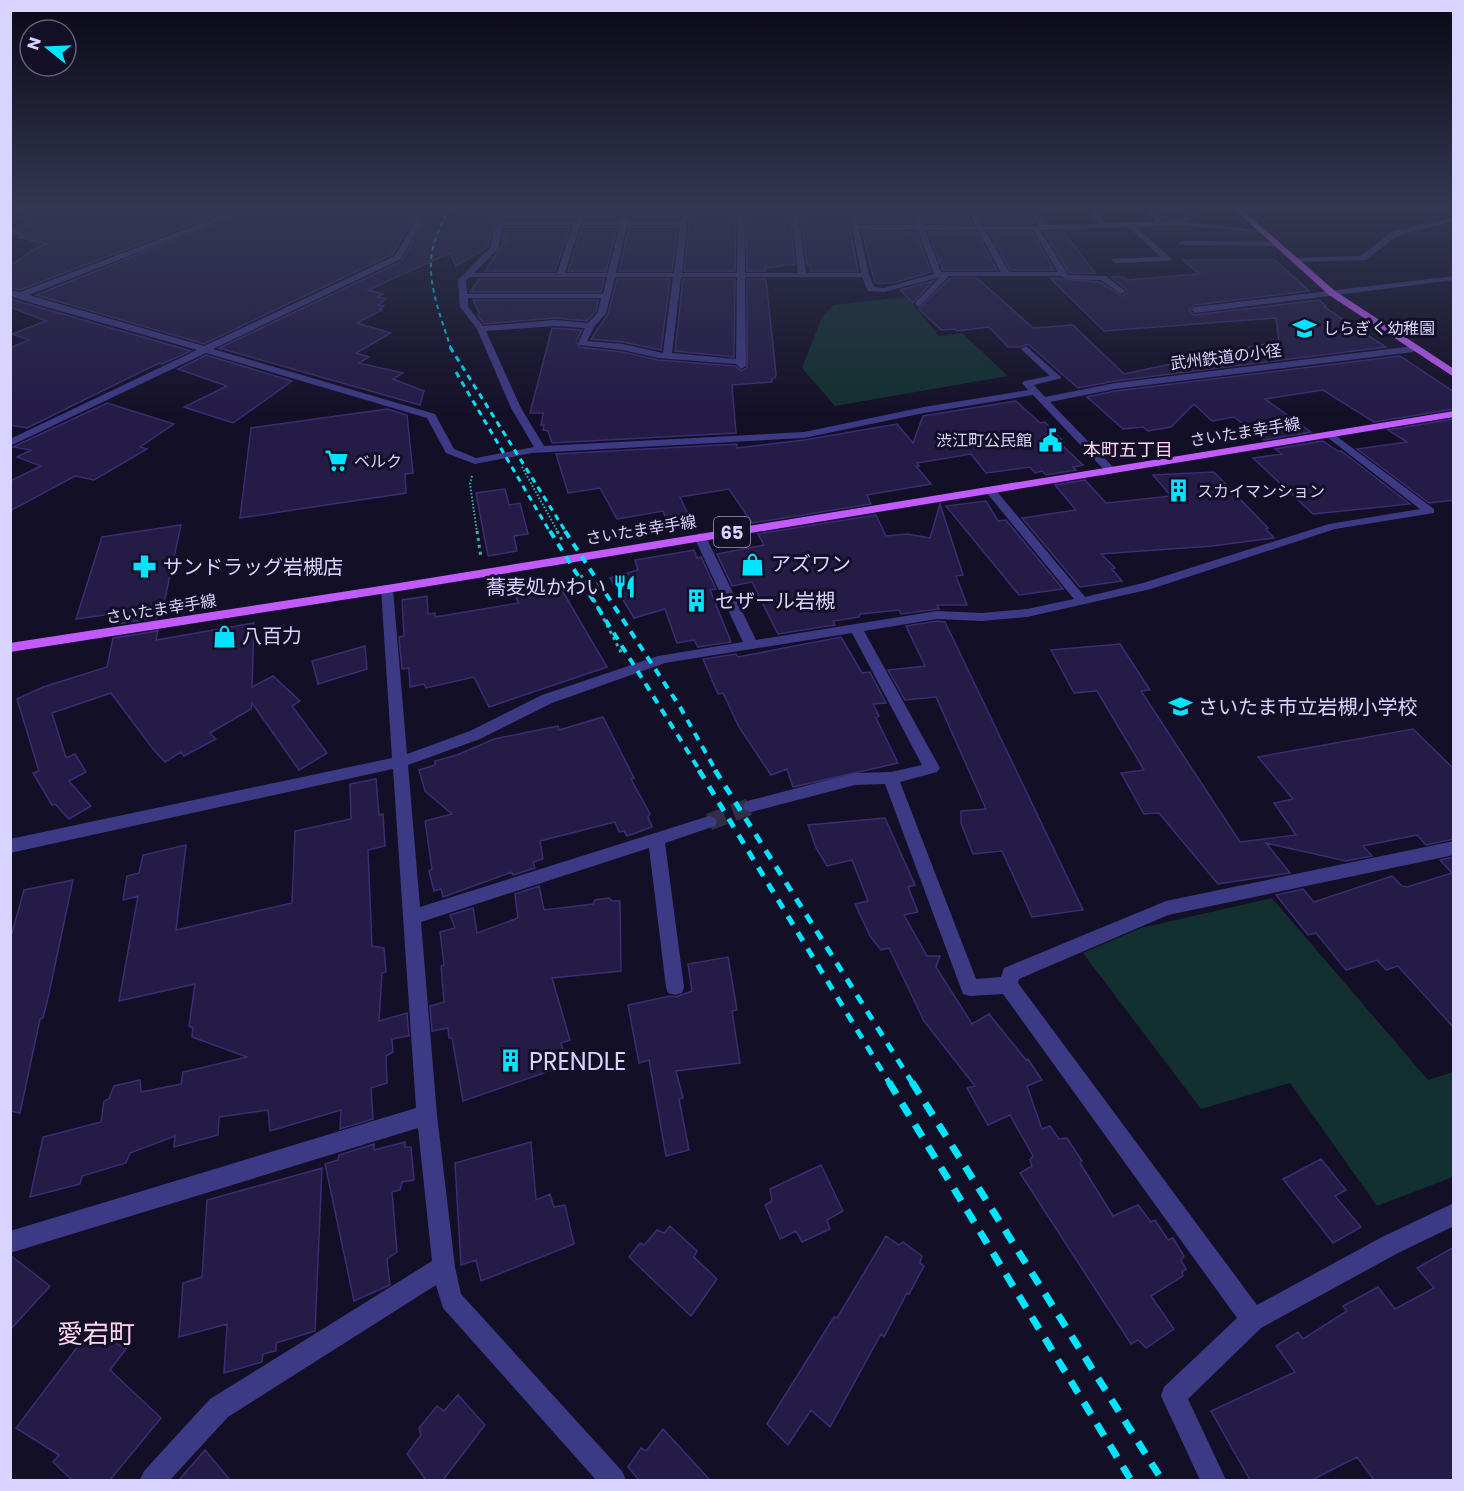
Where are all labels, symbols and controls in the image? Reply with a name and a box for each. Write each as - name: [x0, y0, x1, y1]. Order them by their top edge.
- north arrow: [18, 18, 78, 78]
- text: N: [21, 34, 47, 53]
- school or university icon: しらぎく幼稚園: [1292, 315, 1318, 341]
- place label: しらぎく幼稚園: [1323, 317, 1435, 340]
- street label: 武州鉄道の小径: [1169, 339, 1283, 375]
- street label: さいたま幸手線: [1188, 412, 1302, 452]
- public building icon: 渋江町公民館: [1037, 427, 1063, 453]
- place label: 渋江町公民館: [936, 429, 1032, 452]
- district label: 本町五丁目: [1083, 437, 1173, 462]
- supermarket icon: ベルク: [323, 448, 349, 474]
- place label: ベルク: [354, 450, 402, 473]
- building icon: スカイマンション: [1166, 478, 1192, 504]
- place label: スカイマンション: [1197, 480, 1325, 503]
- street label: さいたま幸手線: [584, 510, 698, 550]
- road number: 65: [714, 517, 750, 547]
- place label: アズワン: [771, 550, 851, 578]
- shop icon: アズワン: [740, 551, 766, 577]
- place label: サンドラッグ岩槻店: [163, 553, 343, 581]
- pharmacy icon: サンドラッグ岩槻店: [132, 554, 158, 580]
- place label: 蕎麦処かわい: [486, 573, 606, 601]
- restaurant icon: 蕎麦処かわい: [611, 574, 637, 600]
- place label: セザール岩槻: [715, 587, 835, 615]
- building icon: セザール岩槻: [684, 588, 710, 614]
- street label: さいたま幸手線: [104, 589, 218, 629]
- place label: 八百力: [242, 622, 302, 650]
- shop icon: 八百力: [211, 623, 237, 649]
- place label: さいたま市立岩槻小学校: [1198, 693, 1417, 721]
- school or university icon: さいたま市立岩槻小学校: [1167, 694, 1193, 720]
- place label: PRENDLE: [529, 1045, 626, 1078]
- building icon: PRENDLE: [498, 1048, 524, 1074]
- district label: 愛宕町: [57, 1316, 135, 1352]

